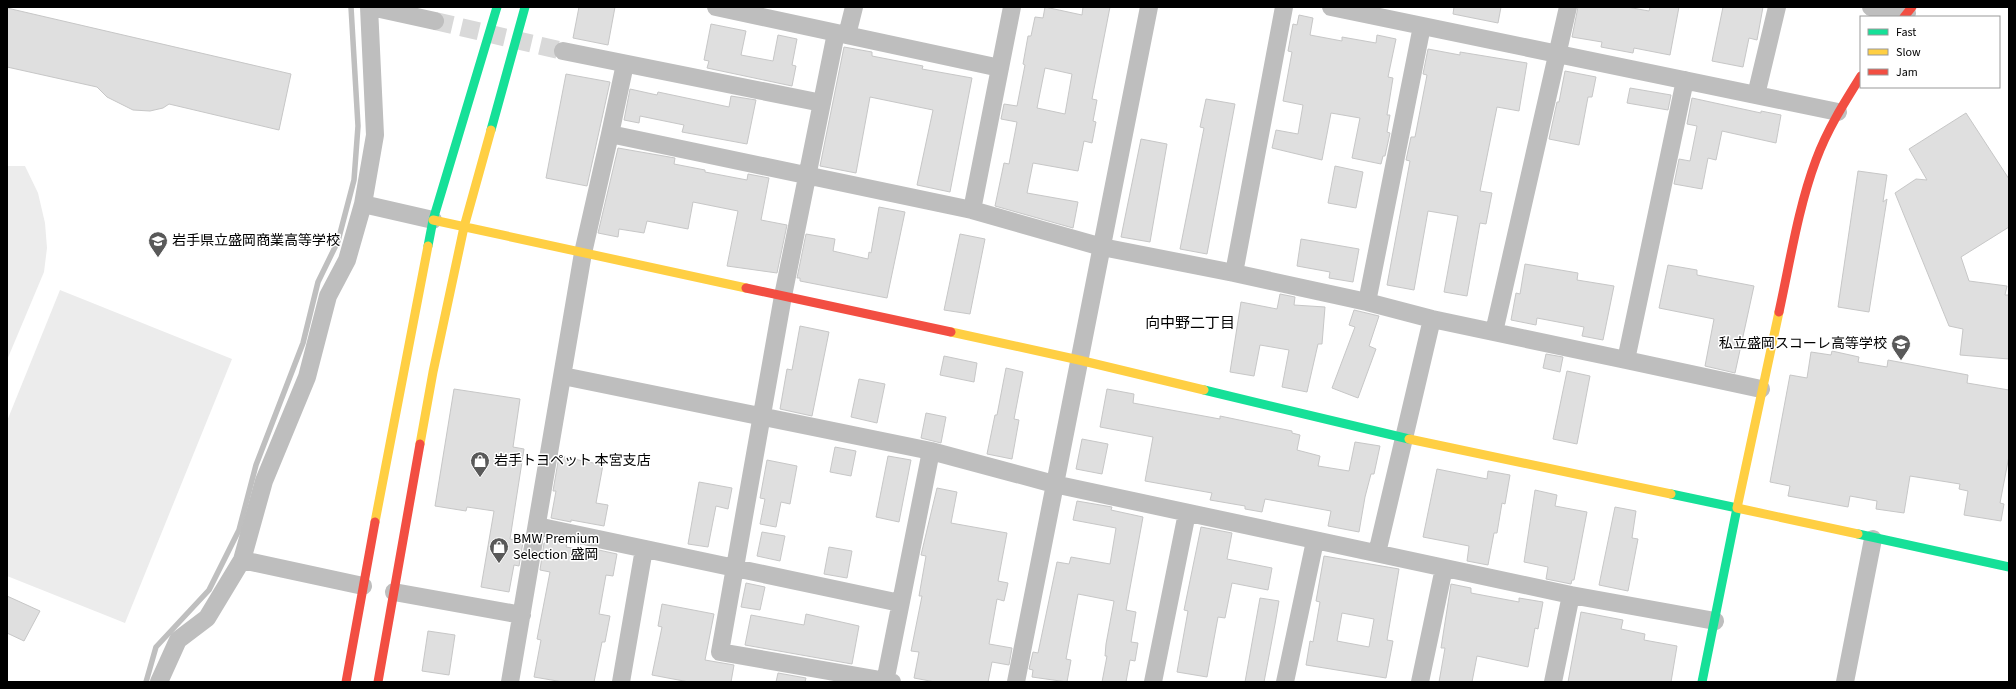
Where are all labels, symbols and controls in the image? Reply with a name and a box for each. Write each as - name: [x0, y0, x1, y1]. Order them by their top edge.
- legend: [1860, 16, 2000, 88]
- text: Fast: [1896, 24, 1916, 41]
- text: Slow: [1896, 44, 1921, 61]
- text: Jam: [1896, 64, 1918, 81]
- school or university icon: 岩手県立盛岡商業高等学校: [147, 230, 169, 258]
- place label: 岩手県立盛岡商業高等学校: [172, 231, 340, 251]
- district label: 向中野二丁目: [1145, 313, 1235, 334]
- school or university icon: 私立盛岡スコーレ高等学校: [1890, 333, 1912, 361]
- place label: 私立盛岡スコーレ高等学校: [1719, 334, 1887, 354]
- shop icon: 岩手トヨペット 本宮支店: [469, 450, 491, 478]
- place label: 岩手トヨペット 本宮支店: [494, 451, 651, 471]
- place label: BMW Premium Selection 盛岡: [513, 529, 599, 565]
- shop icon: BMW Premium Selection 盛岡: [488, 536, 510, 564]

